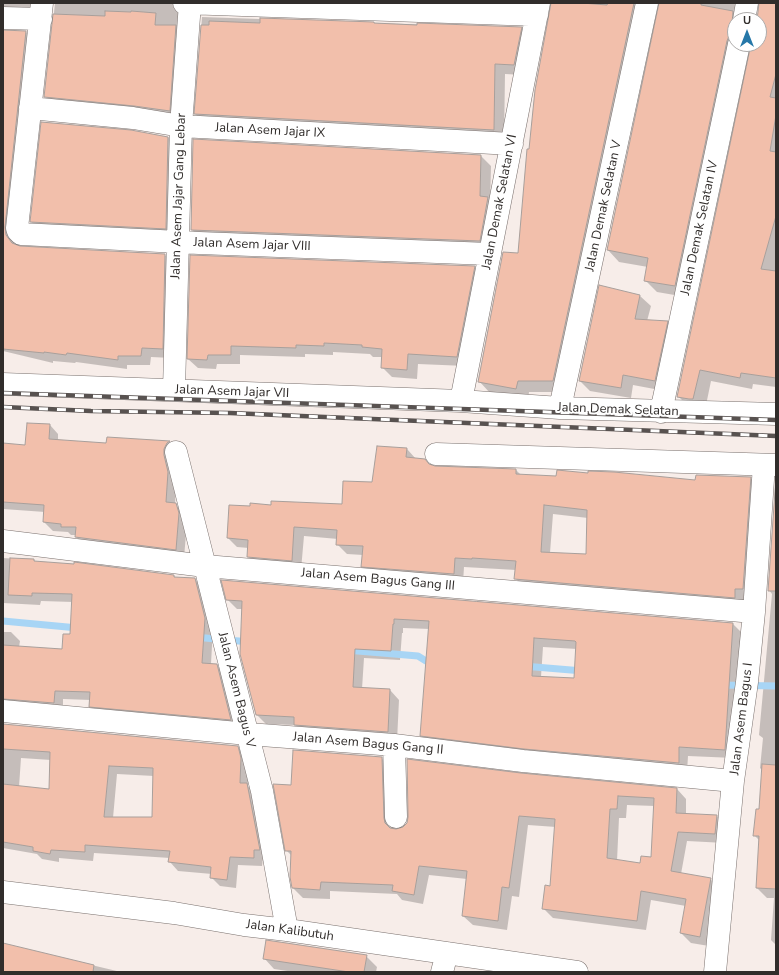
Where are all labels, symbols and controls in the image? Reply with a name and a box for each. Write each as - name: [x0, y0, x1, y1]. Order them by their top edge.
- north arrow: [727, 12, 767, 52]
- text: U: [743, 13, 751, 28]
- street label: Jalan Asem Jajar Gang Lebar: [168, 113, 190, 279]
- street label: Jalan Asem Jajar IX: [214, 120, 326, 142]
- street label: Jalan Demak Selatan VI: [479, 133, 521, 271]
- street label: Jalan Demak Selatan V: [582, 139, 626, 273]
- street label: Jalan Demak Selatan IV: [678, 159, 722, 297]
- street label: Jalan Asem Jajar VIII: [193, 235, 311, 255]
- street label: Jalan Asem Jajar VII: [175, 382, 289, 402]
- street label: Jalan Demak Selatan: [557, 400, 679, 420]
- street label: Jalan Asem Bagus Gang III: [300, 565, 456, 595]
- street label: Jalan Asem Bagus V: [214, 631, 258, 749]
- street label: Jalan Asem Bagus I: [727, 662, 757, 776]
- street label: Jalan Asem Bagus Gang II: [292, 730, 444, 758]
- street label: Jalan Kalibutuh: [245, 917, 335, 945]

